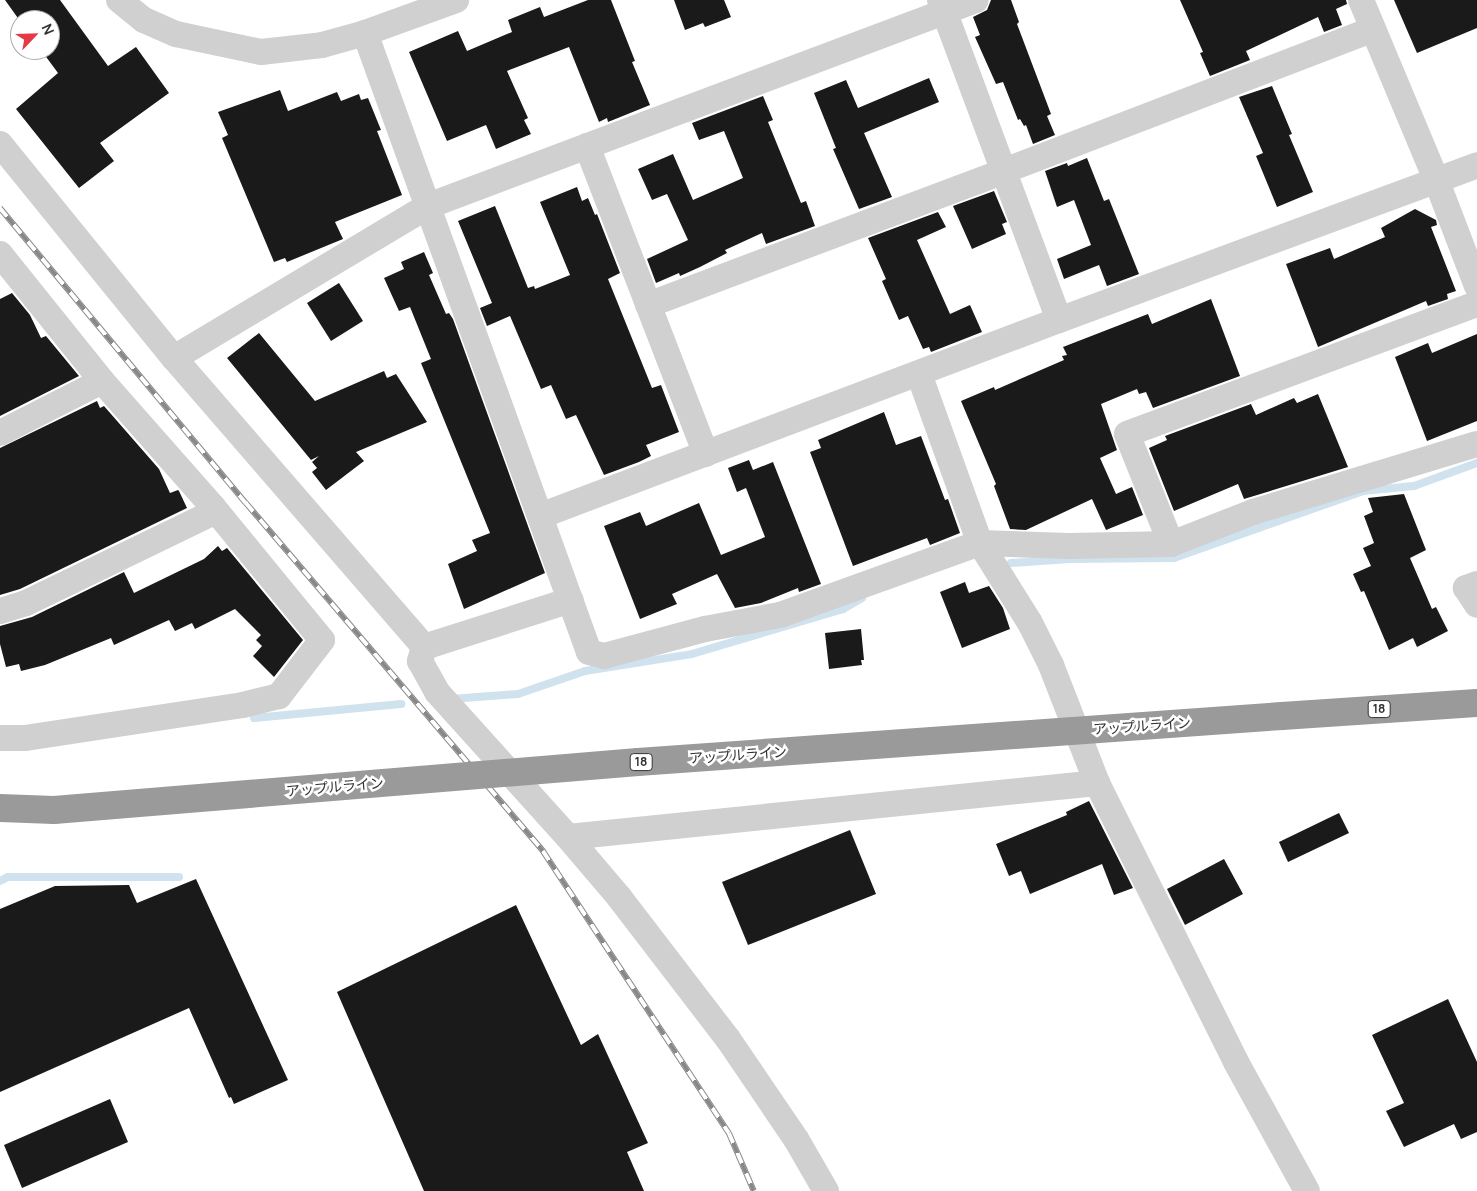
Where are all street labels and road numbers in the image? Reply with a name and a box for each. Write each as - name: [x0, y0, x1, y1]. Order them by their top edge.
- road number: 18: [1366, 700, 1392, 719]
- street label: アップルライン: [1093, 714, 1191, 738]
- street label: アップルライン: [689, 743, 787, 767]
- road number: 18: [628, 752, 654, 772]
- street label: アップルライン: [285, 774, 385, 800]

